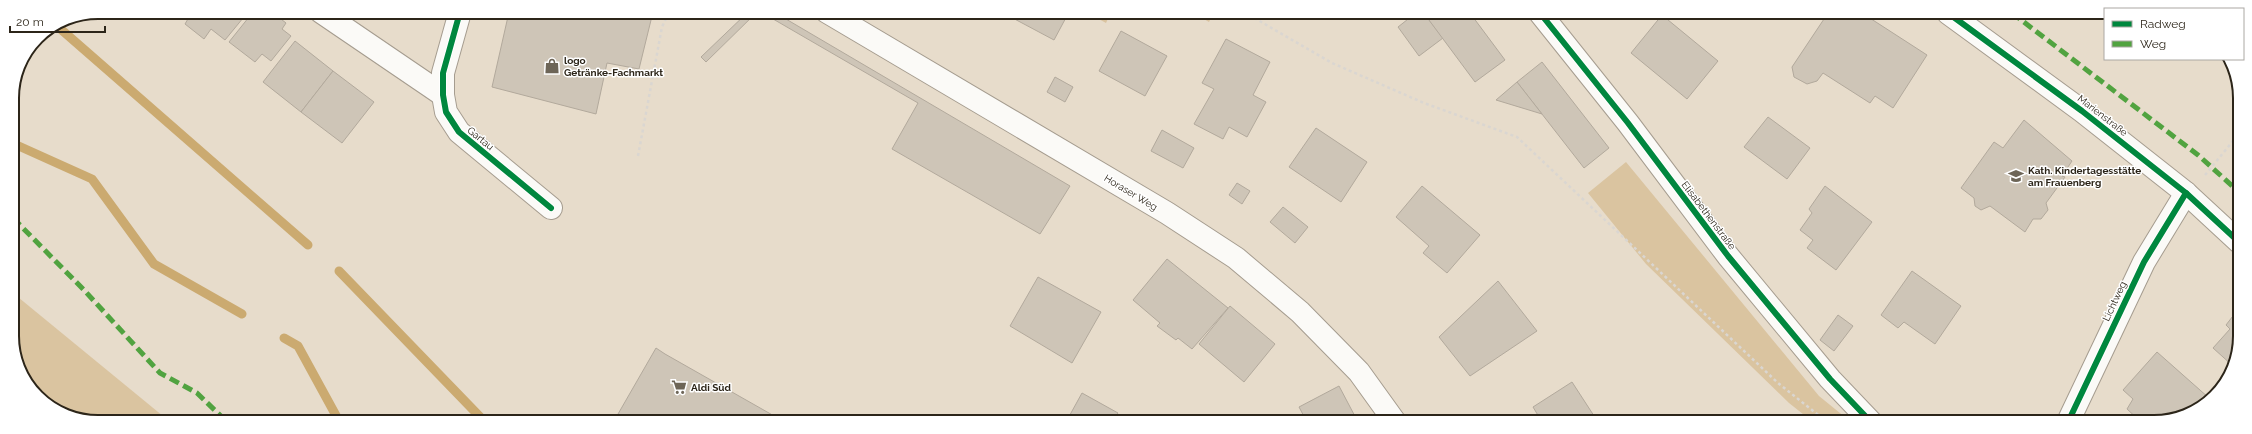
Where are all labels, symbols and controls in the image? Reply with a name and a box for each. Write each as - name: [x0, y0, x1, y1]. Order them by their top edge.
- scale bar: [10, 8, 105, 34]
- legend: [2104, 8, 2244, 60]
- text: 20 m: [16, 15, 44, 29]
- text: Radweg: [2140, 17, 2186, 31]
- text: Weg: [2140, 37, 2166, 51]
- place label: logo Getränke-Fachmarkt: [564, 55, 663, 78]
- shop icon: logo Getränke-Fachmarkt: [543, 57, 561, 75]
- street label: Marienstraße: [2076, 93, 2130, 138]
- street label: Gartau: [465, 124, 496, 152]
- place label: Kath. Kindertagesstätte am Frauenberg: [2028, 165, 2141, 188]
- school or university icon: Kath. Kindertagesstätte am Frauenberg: [2007, 167, 2025, 185]
- street label: Horaser Weg: [1102, 172, 1159, 213]
- street label: Elisabethenstraße: [1679, 179, 1738, 252]
- street label: Lichtweg: [2100, 280, 2128, 323]
- supermarket icon: Aldi Süd: [670, 378, 688, 396]
- place label: Aldi Süd: [691, 382, 732, 393]

